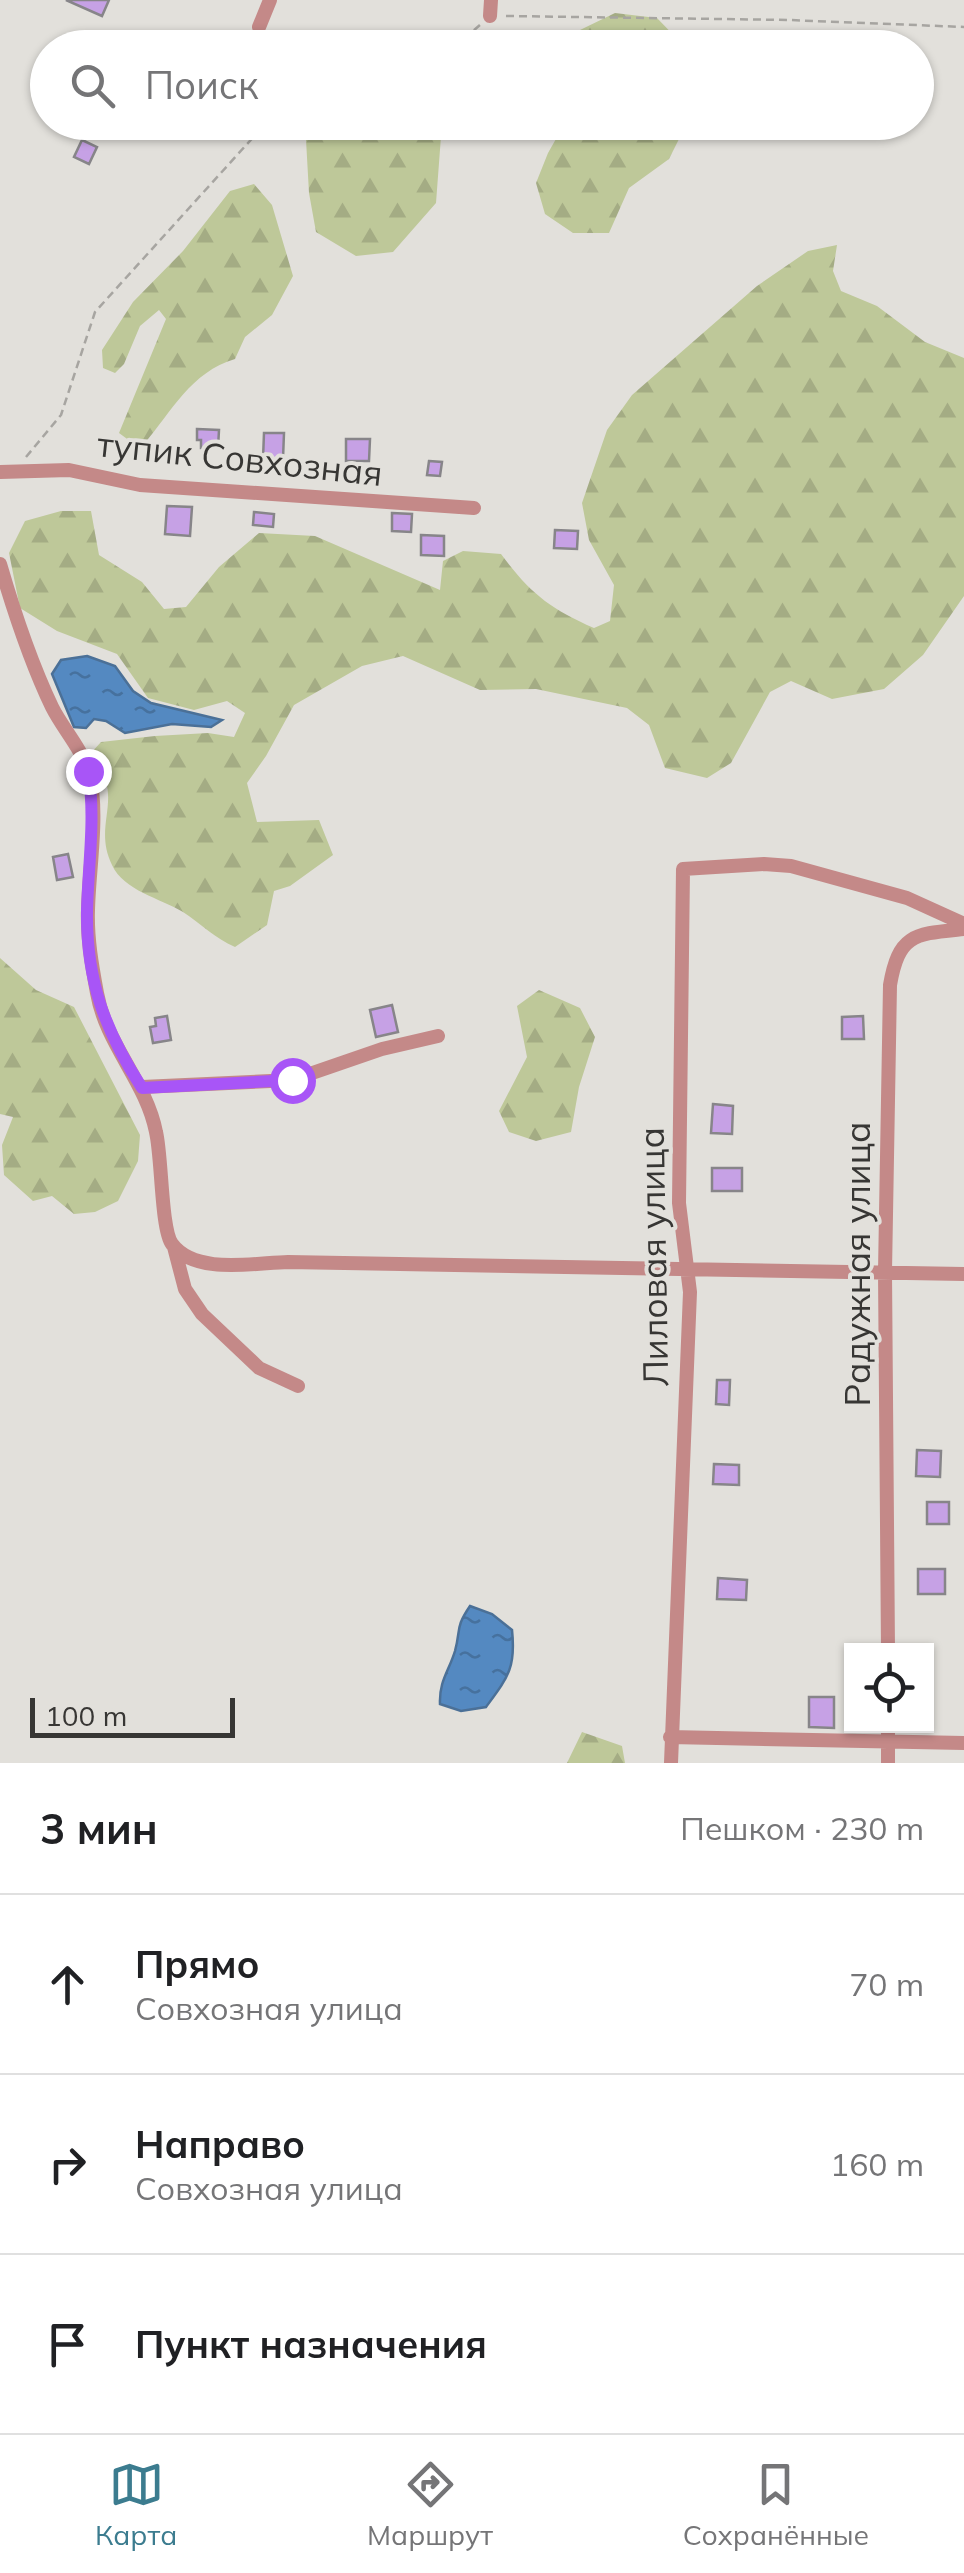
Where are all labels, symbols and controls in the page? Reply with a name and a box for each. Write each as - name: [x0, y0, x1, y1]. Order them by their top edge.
- search box: [30, 30, 934, 140]
- icon: search: [65, 58, 120, 113]
- text: Поиск: [145, 61, 258, 109]
- street label: тупик Совхозная: [95, 421, 385, 495]
- route end: [66, 749, 112, 795]
- route start: [270, 1058, 316, 1104]
- street label: Радужная улица: [835, 1122, 879, 1406]
- street label: Лиловая улица: [629, 1127, 677, 1387]
- map controls: [844, 1643, 934, 1733]
- button: locate: [844, 1643, 934, 1733]
- scale bar: [30, 1693, 235, 1738]
- text: 100 m: [45, 1698, 127, 1733]
- text: 3 мин: [40, 1802, 158, 1855]
- text: Пешком · 230 m: [680, 1808, 924, 1848]
- text: Прямо: [135, 1940, 260, 1988]
- icon: ahead: [40, 1957, 95, 2012]
- text: 70 m: [849, 1964, 924, 2004]
- text: Совхозная улица: [135, 1988, 403, 2028]
- text: Направо: [135, 2120, 305, 2168]
- icon: right: [40, 2137, 95, 2192]
- text: 160 m: [830, 2144, 924, 2184]
- text: Совхозная улица: [135, 2168, 403, 2208]
- icon: arrive: [40, 2317, 95, 2372]
- text: Пункт назначения: [135, 2320, 487, 2368]
- tab: Карта: [95, 2457, 177, 2552]
- tab: Маршрут: [367, 2457, 493, 2552]
- tab: Сохранённые: [683, 2457, 869, 2552]

